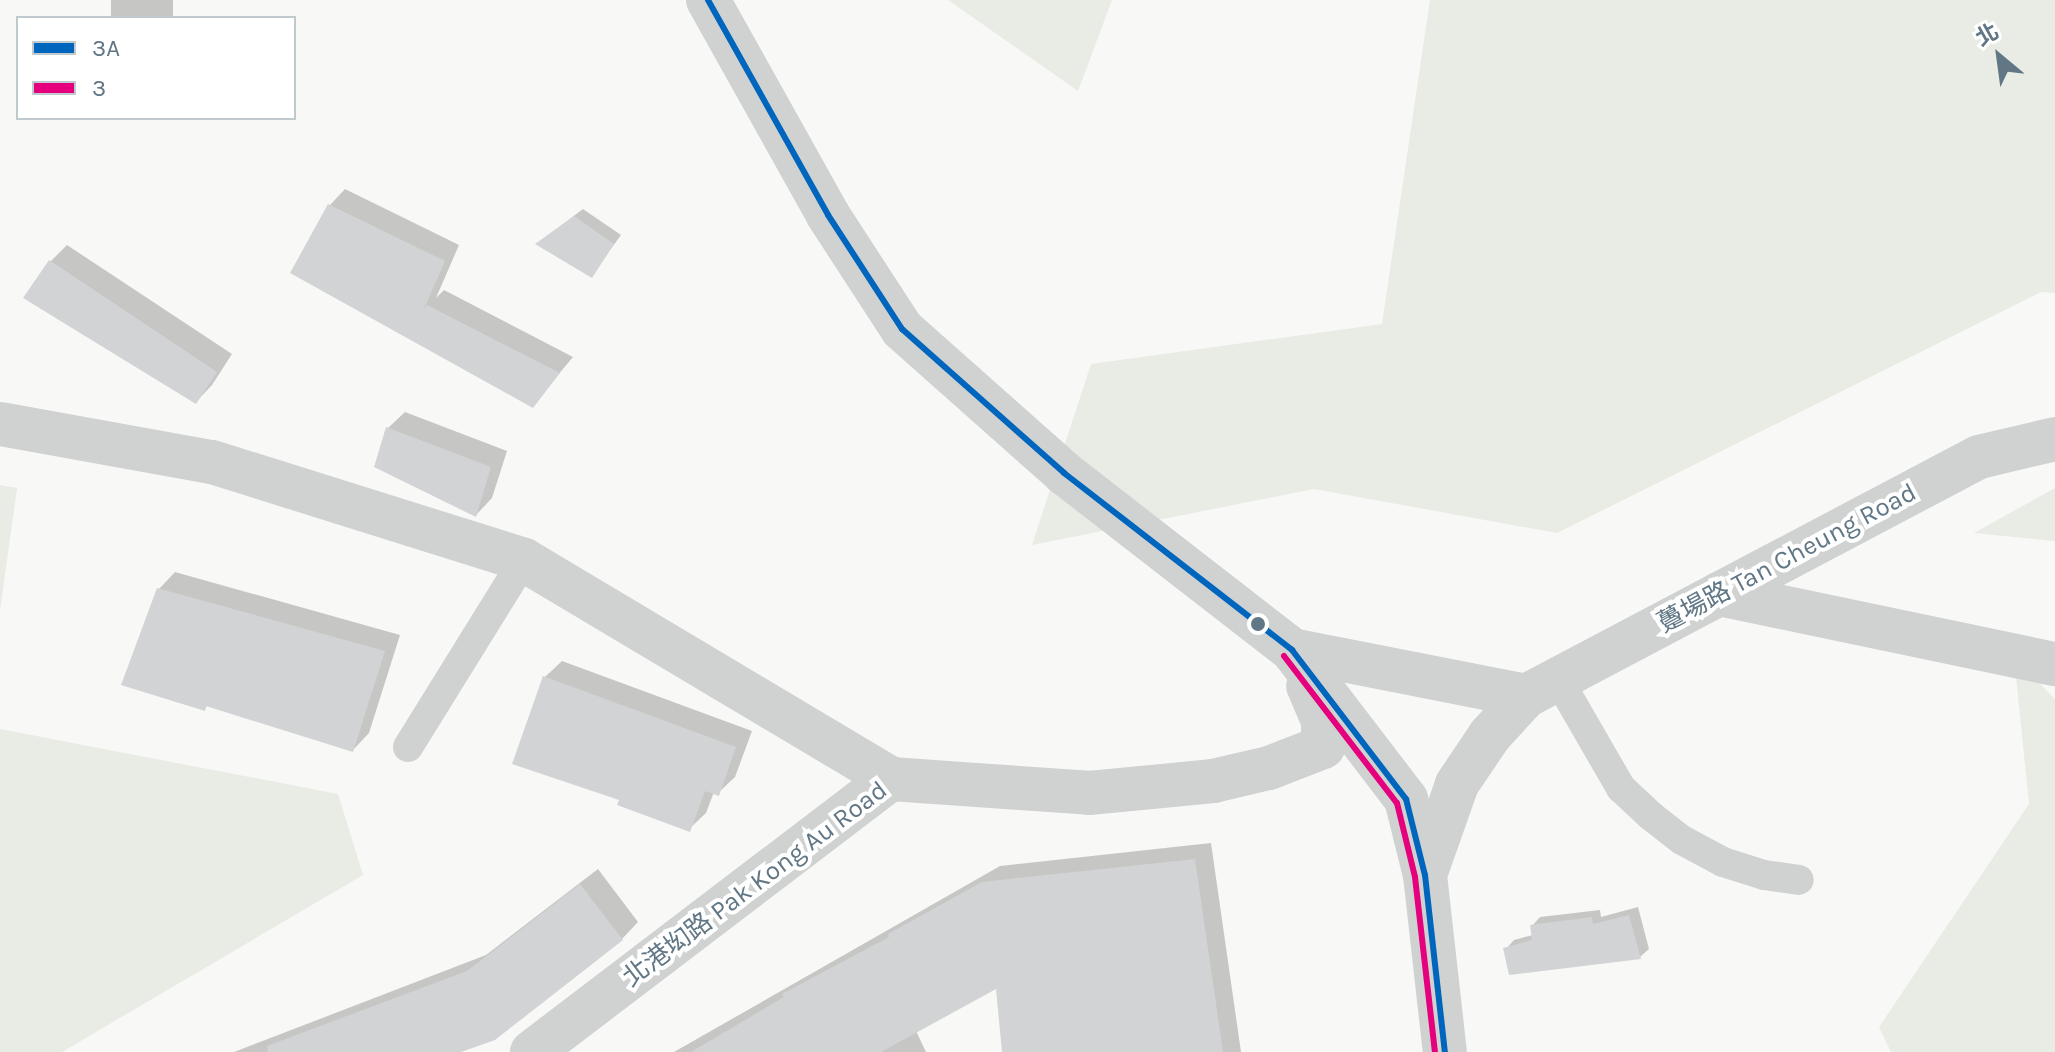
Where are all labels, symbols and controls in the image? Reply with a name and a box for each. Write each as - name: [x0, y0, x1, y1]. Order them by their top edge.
- legend: [16, 16, 296, 120]
- north arrow: [1959, 16, 2039, 96]
- text: 北: [1971, 18, 2003, 52]
- text: 3A: [92, 34, 120, 62]
- text: 3: [92, 74, 106, 102]
- street label: 躉場路 Tan Cheung Road: [1652, 477, 1922, 639]
- unlabelled marker: [1250, 616, 1266, 632]
- street label: 北港㘭路 Pak Kong Au Road: [617, 774, 893, 994]

